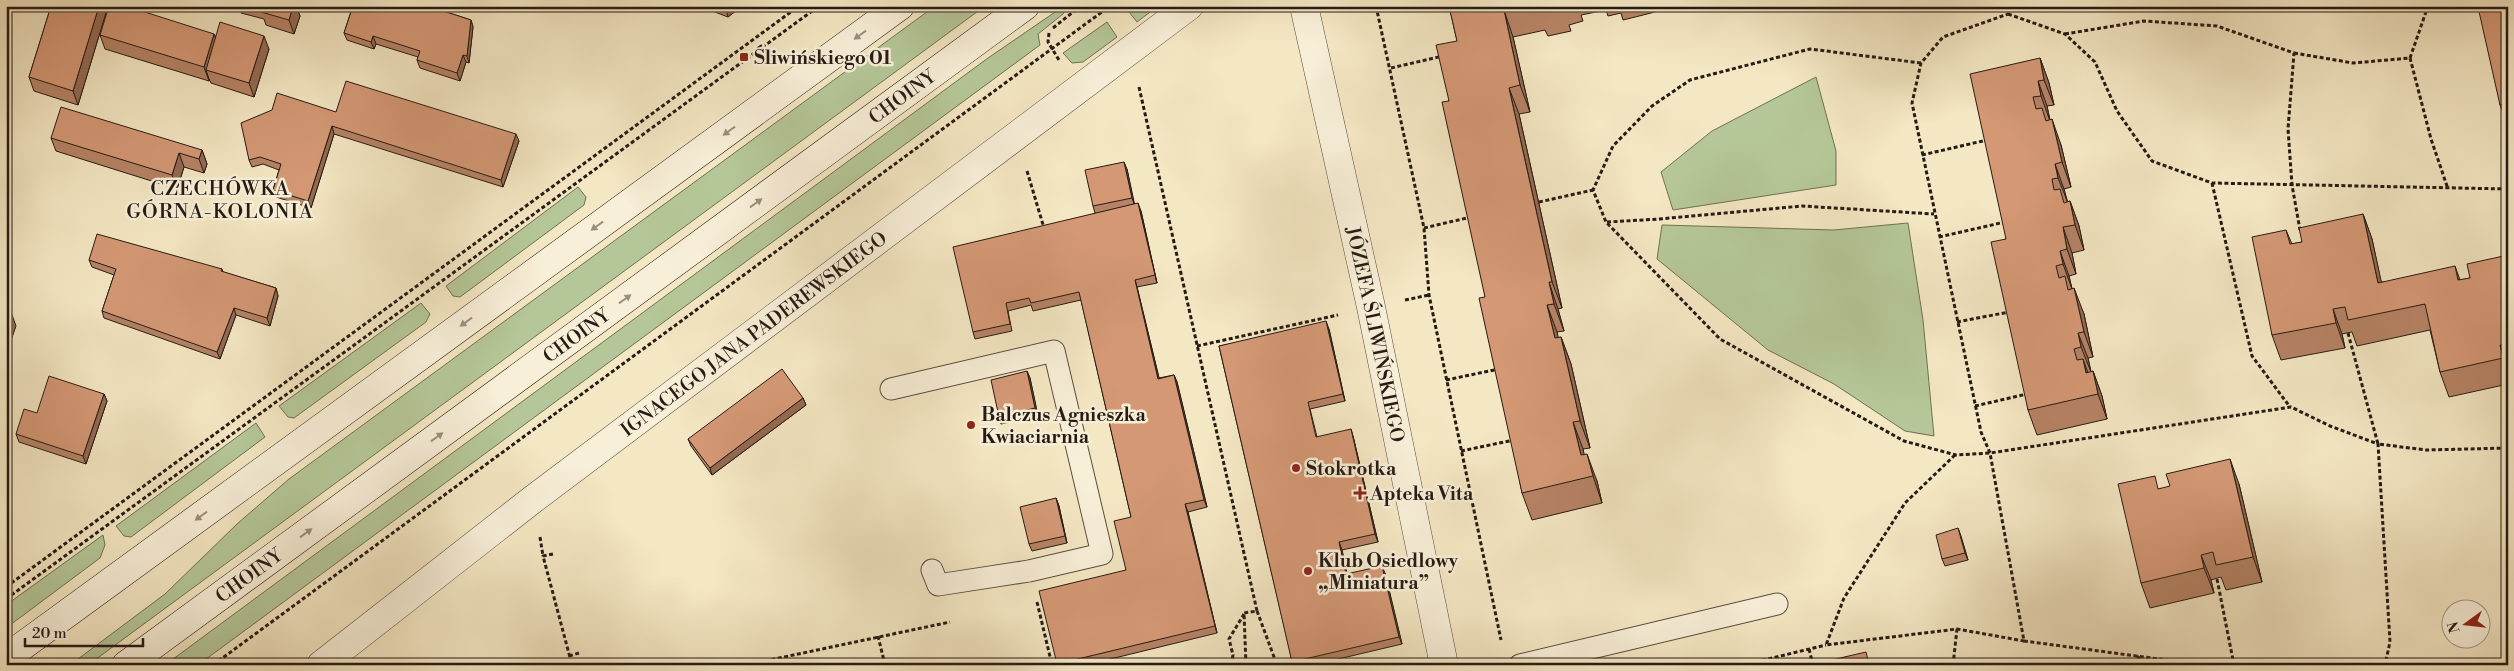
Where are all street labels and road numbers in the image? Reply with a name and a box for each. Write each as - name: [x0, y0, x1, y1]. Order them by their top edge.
- street label: CHOINY: [864, 64, 942, 130]
- street label: JÓZEFA ŚLIWIŃSKIEGO: [1340, 223, 1409, 445]
- street label: IGNACEGO JANA PADEREWSKIEGO: [616, 226, 892, 442]
- street label: CHOINY: [538, 303, 616, 368]
- street label: CHOINY: [211, 543, 289, 608]

